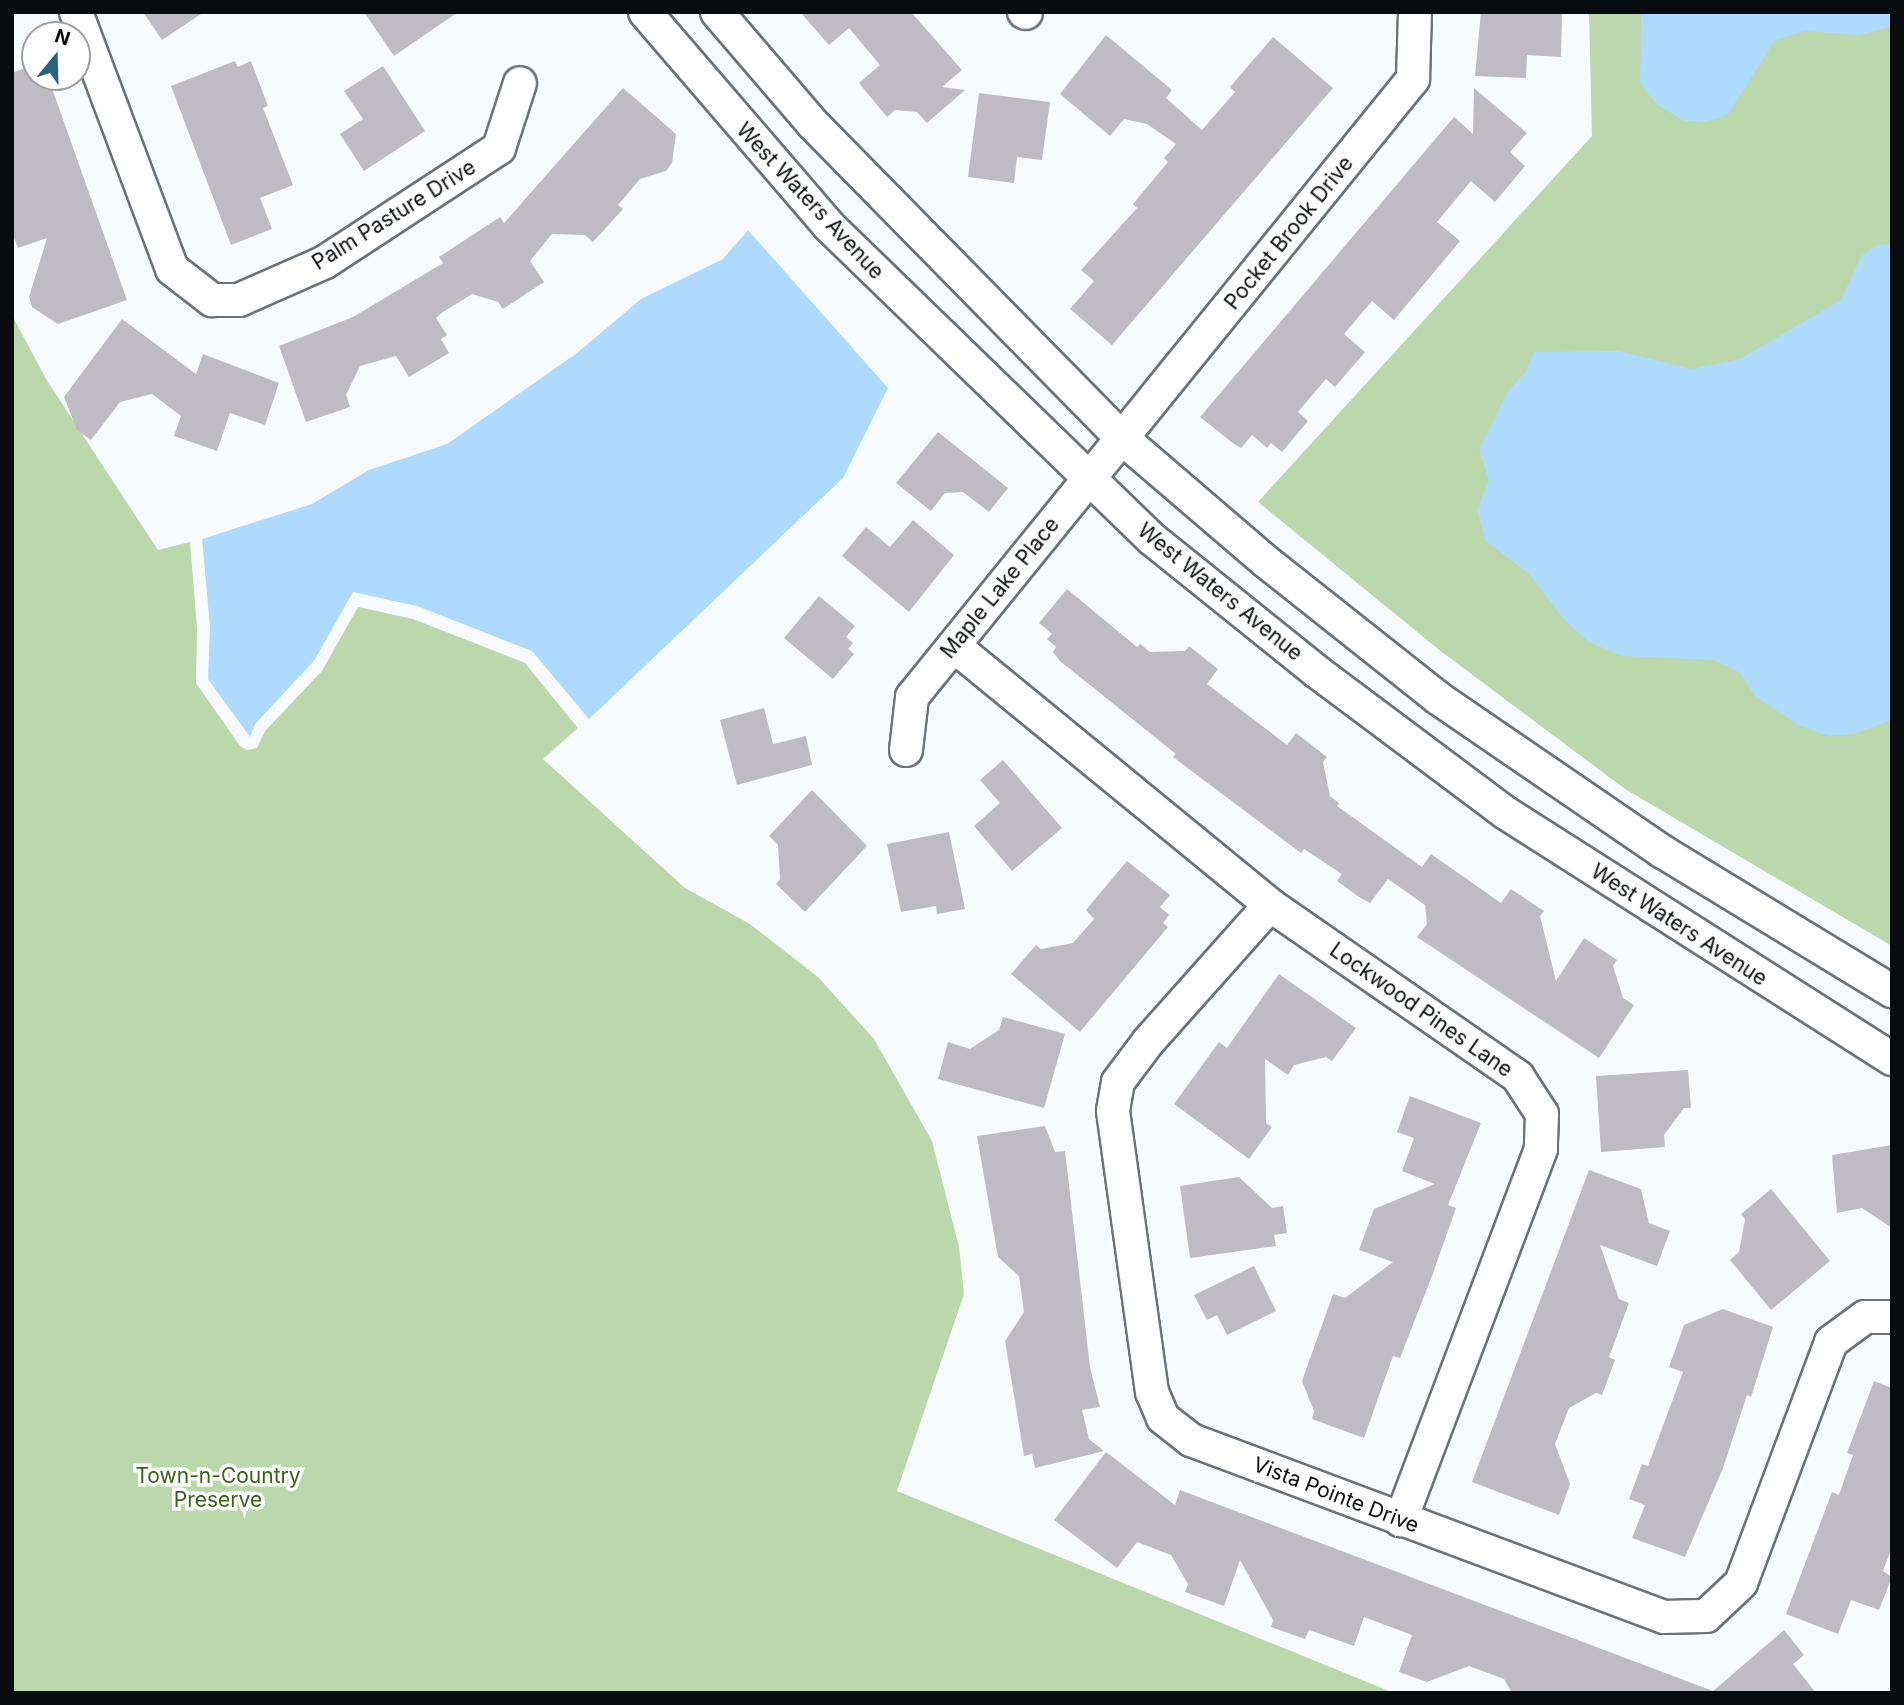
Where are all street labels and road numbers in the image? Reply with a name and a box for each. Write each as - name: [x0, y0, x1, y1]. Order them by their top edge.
- street label: West Waters Avenue: [731, 118, 889, 284]
- street label: Pocket Brook Drive: [1219, 151, 1359, 315]
- street label: Palm Pasture Drive: [308, 155, 480, 275]
- street label: Maple Lake Place: [935, 512, 1065, 664]
- street label: West Waters Avenue: [1133, 518, 1307, 666]
- street label: West Waters Avenue: [1586, 859, 1772, 991]
- street label: Lockwood Pines Lane: [1325, 937, 1517, 1083]
- street label: Vista Pointe Drive: [1249, 1452, 1423, 1538]

